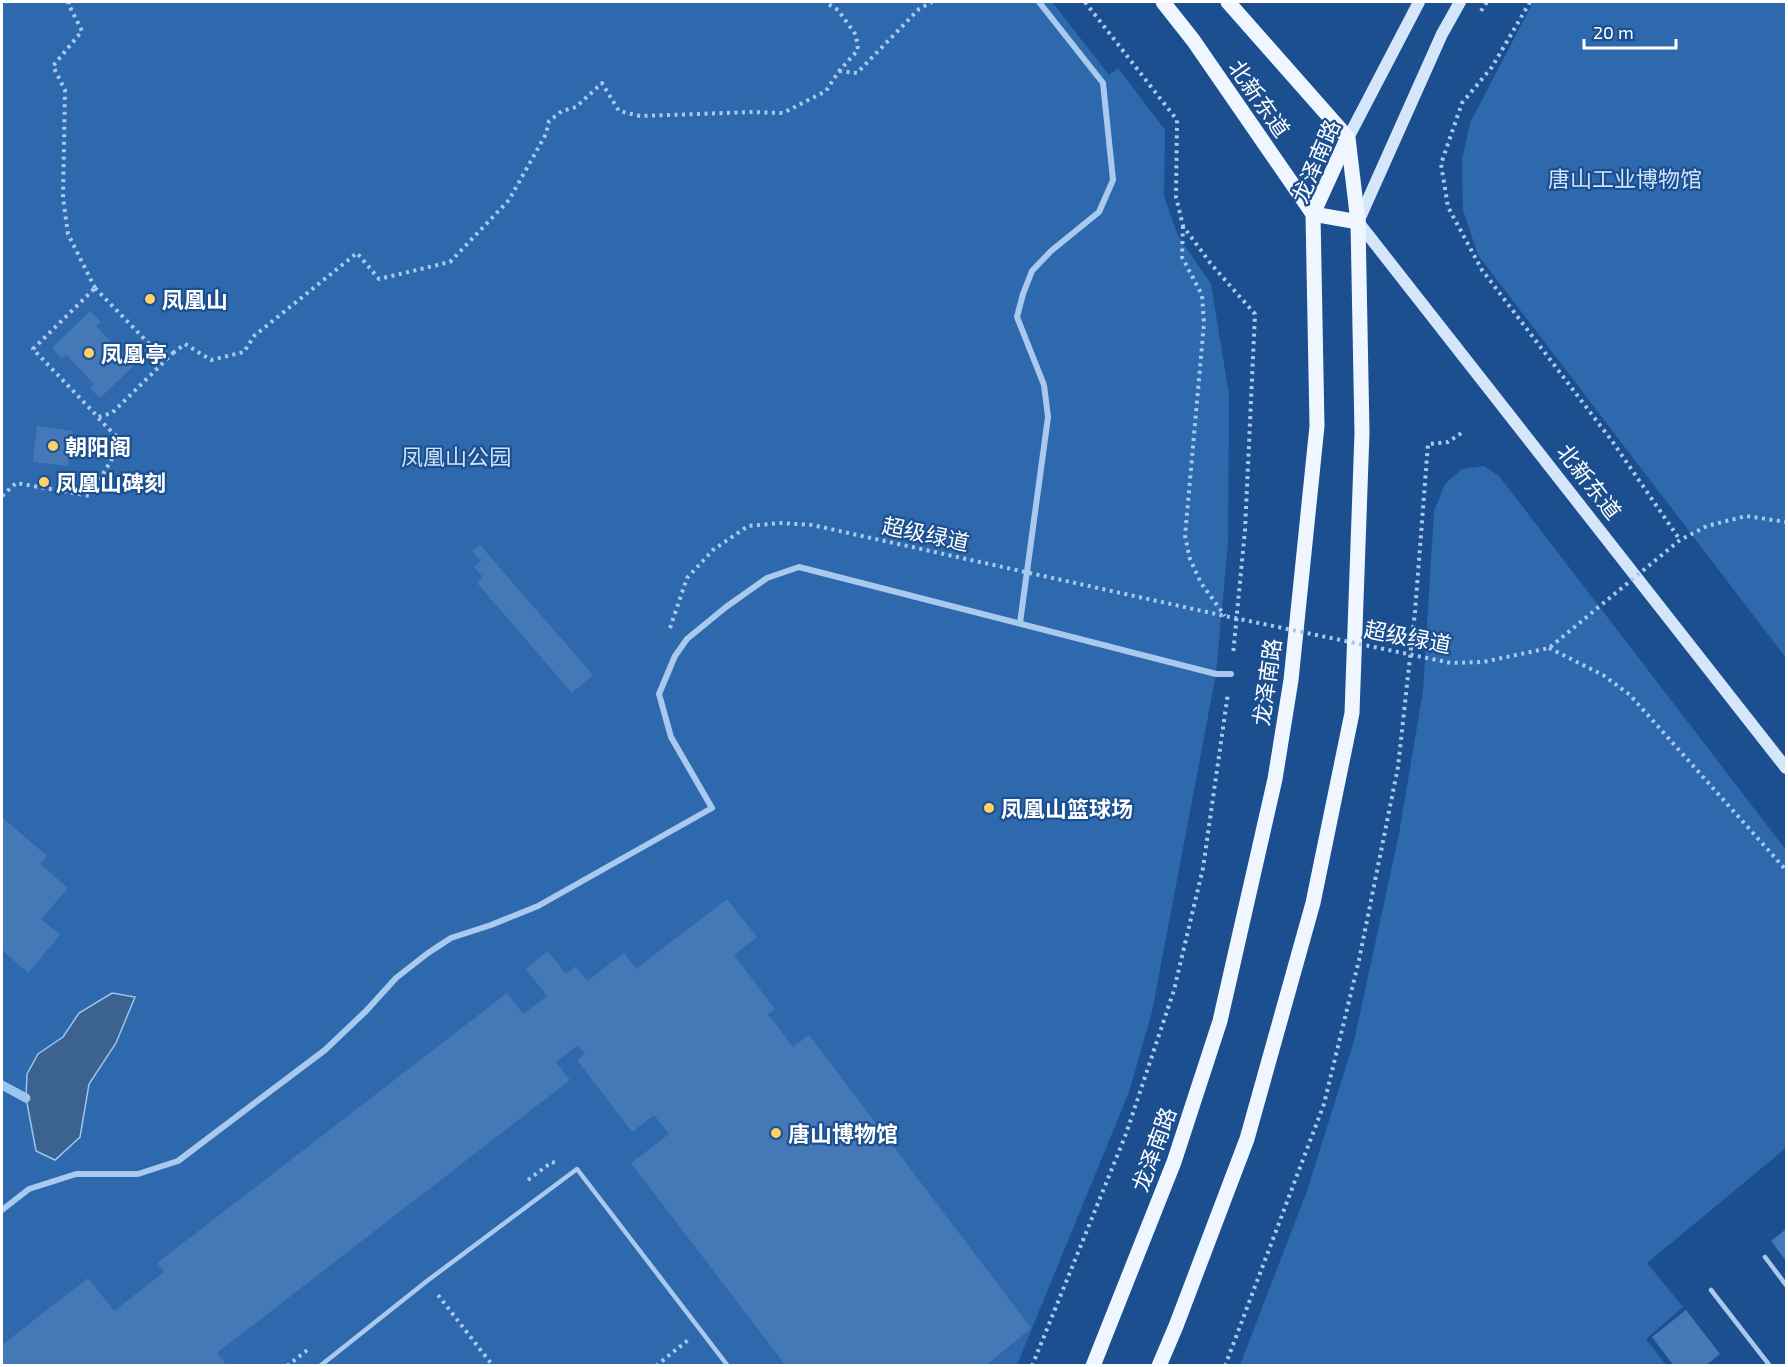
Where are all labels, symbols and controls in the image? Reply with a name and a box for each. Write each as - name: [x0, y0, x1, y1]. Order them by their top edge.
- scale bar: [1584, 12, 1676, 50]
- text: 20 m: [1593, 21, 1634, 43]
- street label: 北新东道: [1224, 54, 1296, 142]
- street label: 龙泽南路: [1286, 115, 1344, 207]
- park label: 唐山工业博物馆: [1548, 165, 1702, 191]
- place label: 凤凰山: [162, 286, 228, 312]
- marker: 凤凰山: [143, 292, 157, 306]
- place label: 凤凰亭: [101, 340, 167, 366]
- marker: 凤凰亭: [82, 346, 96, 360]
- place label: 朝阳阁: [65, 433, 131, 459]
- street label: 北新东道: [1553, 438, 1627, 524]
- marker: 朝阳阁: [46, 439, 60, 453]
- park label: 凤凰山公园: [401, 443, 511, 469]
- place label: 凤凰山碑刻: [56, 469, 166, 495]
- marker: 凤凰山碑刻: [37, 475, 51, 489]
- street label: 超级绿道: [880, 511, 972, 555]
- street label: 超级绿道: [1362, 615, 1454, 657]
- street label: 龙泽南路: [1247, 637, 1285, 727]
- place label: 凤凰山篮球场: [1001, 795, 1133, 821]
- marker: 凤凰山篮球场: [982, 801, 996, 815]
- street label: 龙泽南路: [1126, 1103, 1180, 1195]
- place label: 唐山博物馆: [788, 1120, 898, 1146]
- marker: 唐山博物馆: [769, 1126, 783, 1140]

